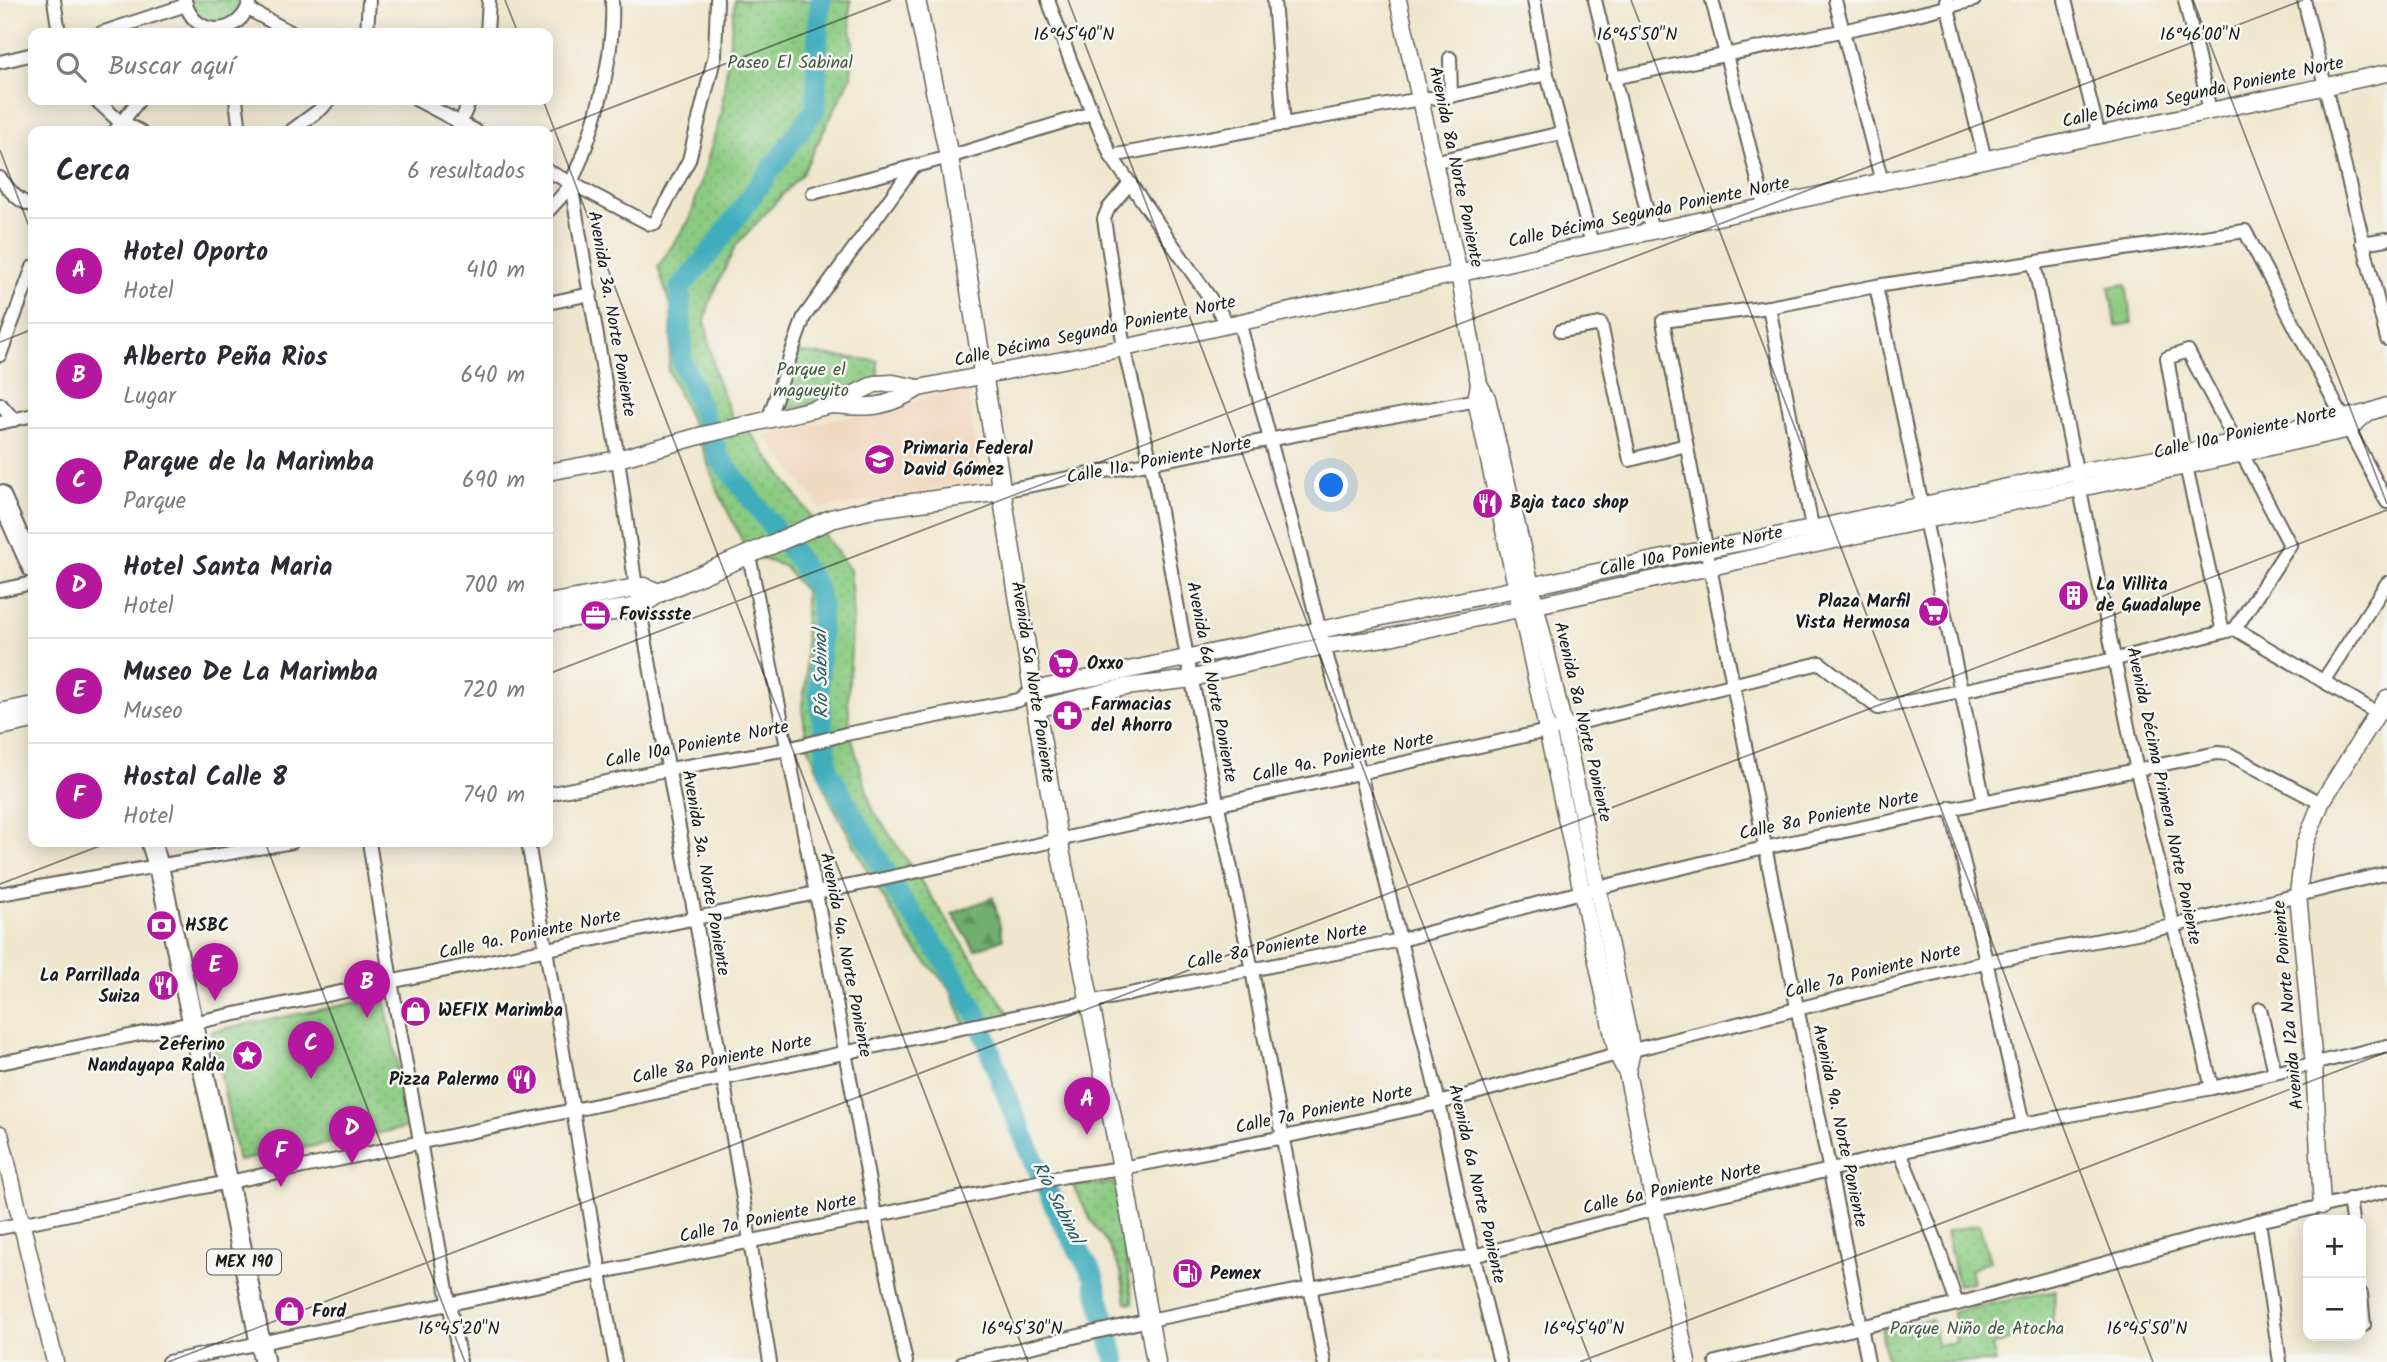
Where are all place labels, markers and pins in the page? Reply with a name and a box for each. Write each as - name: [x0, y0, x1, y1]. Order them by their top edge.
- place label: Primaria Federal David Gómez: [903, 435, 1033, 485]
- school or university icon: Primaria Federal David Gómez: [863, 442, 897, 476]
- restaurant icon: Baja taco shop: [1470, 486, 1504, 520]
- place label: Baja taco shop: [1510, 489, 1629, 518]
- place label: La Villita de Guadalupe: [2096, 571, 2201, 621]
- building icon: La Villita de Guadalupe: [2056, 578, 2090, 612]
- place label: Plaza Marfil Vista Hermosa: [1796, 588, 1910, 638]
- supermarket icon: Plaza Marfil Vista Hermosa: [1916, 595, 1950, 629]
- office icon: Fovissste: [579, 598, 613, 632]
- place label: Fovissste: [619, 601, 692, 630]
- supermarket icon: Oxxo: [1047, 647, 1081, 681]
- place label: Oxxo: [1087, 650, 1123, 679]
- place label: Farmacias del Ahorro: [1091, 691, 1172, 741]
- pharmacy icon: Farmacias del Ahorro: [1051, 698, 1085, 732]
- bank icon: HSBC: [145, 909, 179, 943]
- place label: HSBC: [185, 912, 229, 941]
- pin: E: [192, 943, 238, 1001]
- pin: B: [344, 960, 390, 1018]
- place label: La Parrillada Suiza: [40, 962, 140, 1012]
- restaurant icon: La Parrillada Suiza: [146, 969, 180, 1003]
- shop icon: WEFIX Marimba: [398, 994, 432, 1028]
- place label: WEFIX Marimba: [438, 997, 563, 1026]
- pin: C: [288, 1021, 334, 1079]
- place label: Zeferino Nandayapa Ralda: [88, 1031, 225, 1081]
- place icon: Zeferino Nandayapa Ralda: [231, 1038, 265, 1072]
- restaurant icon: Pizza Palermo: [505, 1063, 539, 1097]
- place label: Pizza Palermo: [389, 1066, 499, 1095]
- pin: A: [1064, 1077, 1110, 1135]
- pin: D: [329, 1106, 375, 1164]
- pin: F: [258, 1129, 304, 1187]
- fuel station icon: Pemex: [1170, 1257, 1204, 1291]
- place label: Pemex: [1210, 1260, 1261, 1289]
- shop icon: Ford: [272, 1295, 306, 1329]
- place label: Ford: [312, 1298, 346, 1327]

